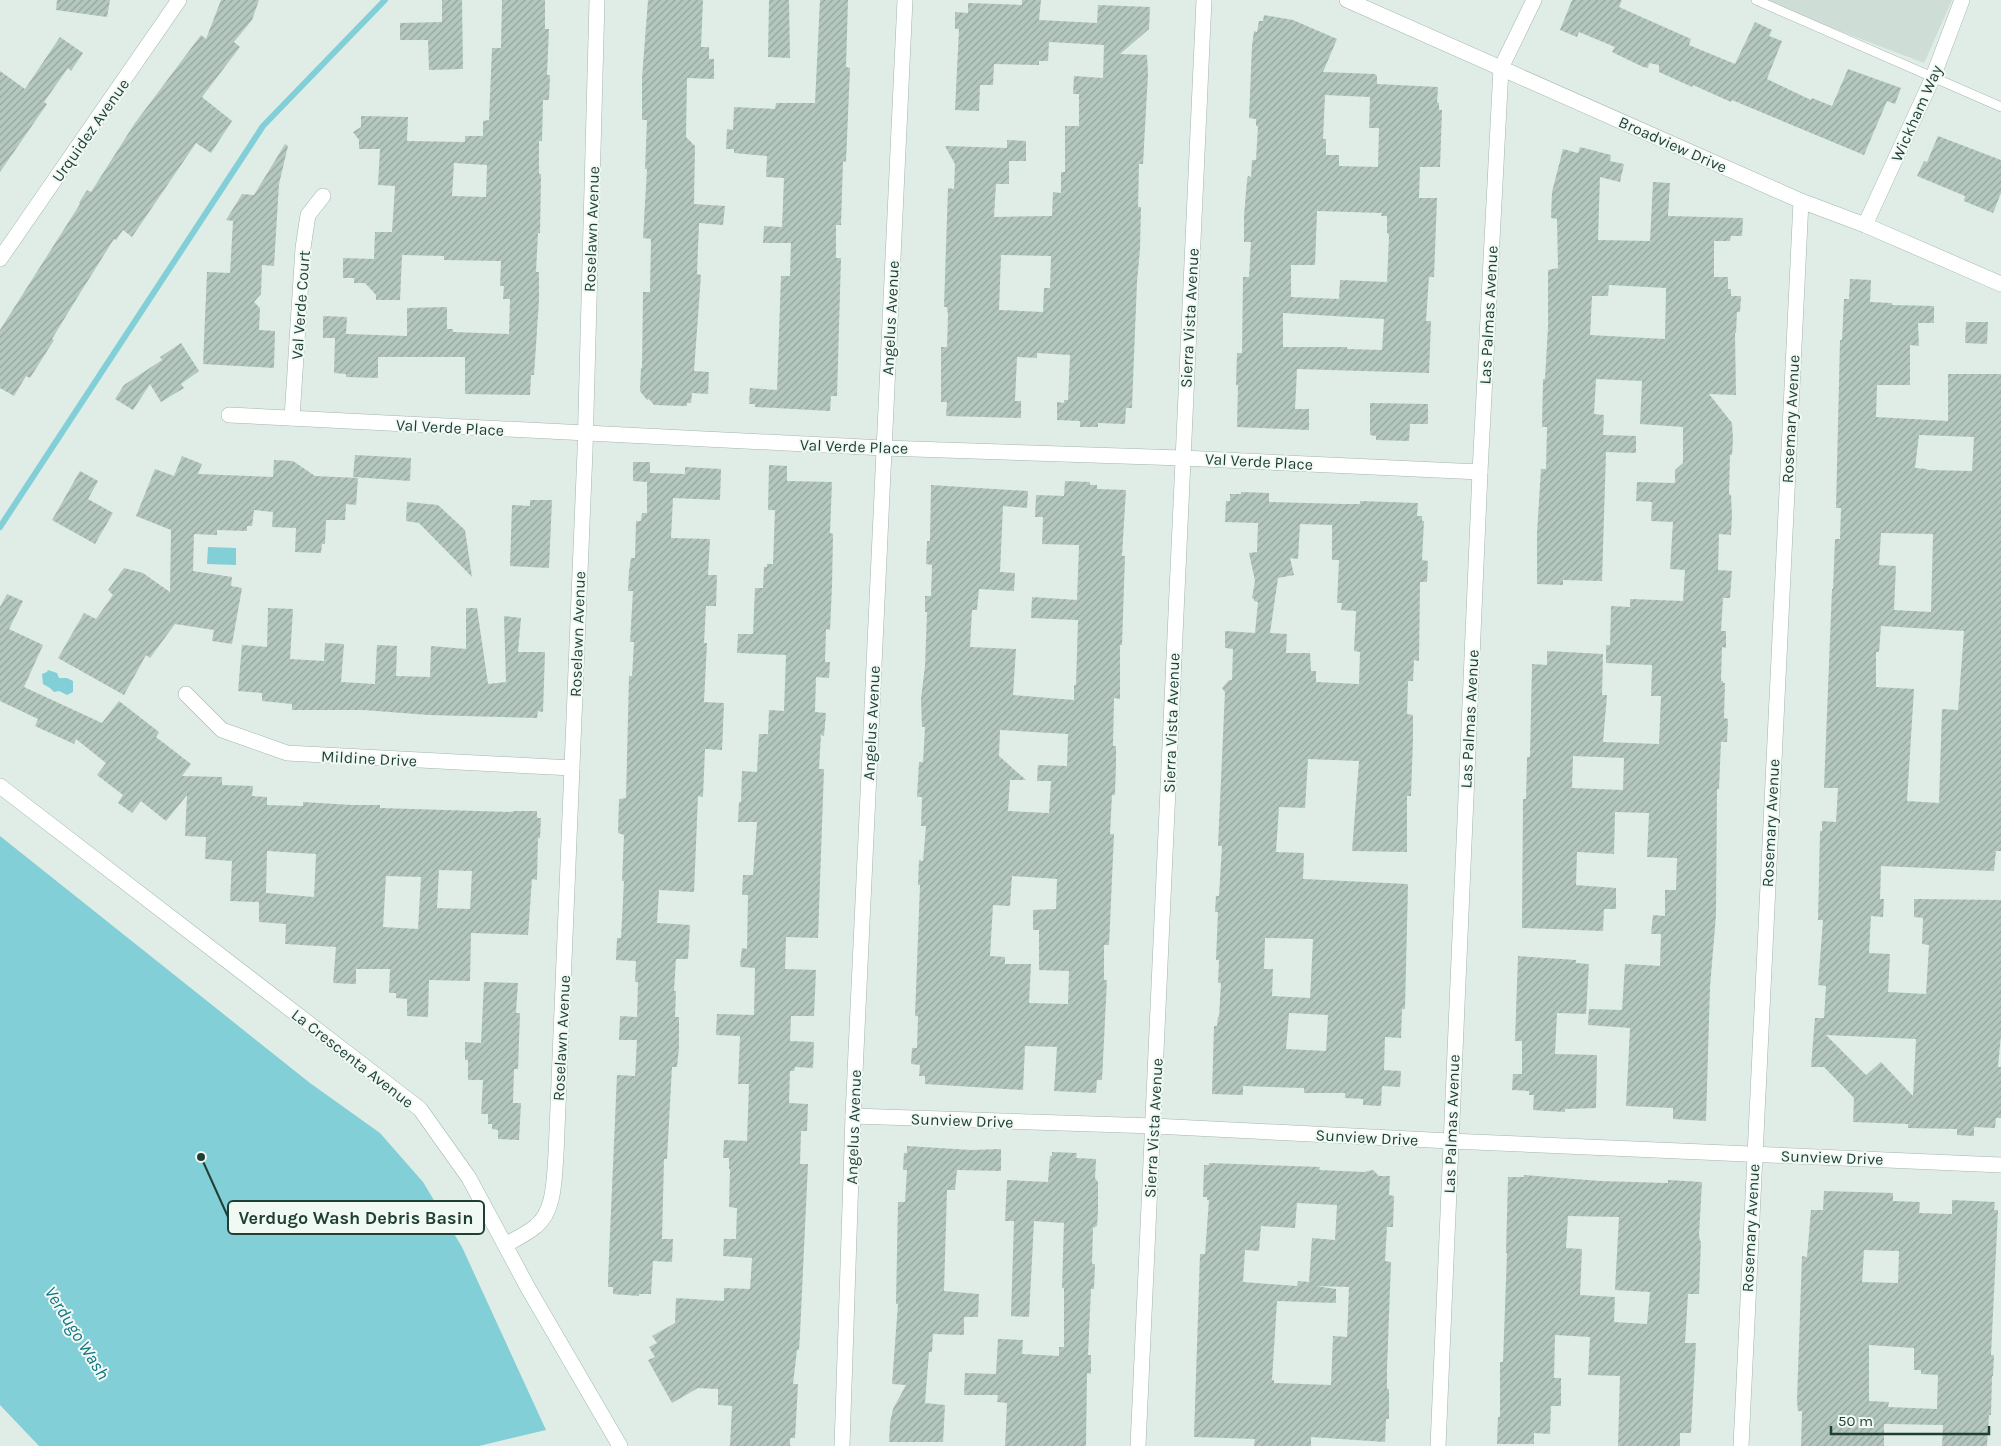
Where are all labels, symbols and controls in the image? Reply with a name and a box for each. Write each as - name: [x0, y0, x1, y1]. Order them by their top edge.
- street label: Wickham Way: [1887, 62, 1946, 164]
- street label: Urquidez Avenue: [48, 75, 133, 186]
- street label: Broadview Drive: [1616, 112, 1730, 177]
- street label: Roselawn Avenue: [580, 166, 603, 292]
- street label: Las Palmas Avenue: [1475, 245, 1502, 385]
- street label: Sierra Vista Avenue: [1176, 247, 1203, 389]
- street label: Val Verde Court: [287, 250, 314, 360]
- street label: Angelus Avenue: [878, 260, 903, 376]
- street label: Rosemary Avenue: [1778, 354, 1803, 484]
- street label: Val Verde Place: [395, 415, 504, 440]
- street label: Val Verde Place: [800, 435, 908, 458]
- street label: Val Verde Place: [1204, 449, 1313, 474]
- street label: Roselawn Avenue: [566, 571, 589, 697]
- street label: Las Palmas Avenue: [1456, 649, 1483, 789]
- street label: Sierra Vista Avenue: [1160, 653, 1183, 793]
- street label: Angelus Avenue: [859, 665, 884, 781]
- street label: Mildine Drive: [320, 746, 417, 771]
- street label: Rosemary Avenue: [1758, 758, 1783, 888]
- street label: Roselawn Avenue: [549, 975, 574, 1102]
- street label: La Crescenta Avenue: [288, 1005, 418, 1112]
- street label: Las Palmas Avenue: [1440, 1054, 1463, 1194]
- street label: Sierra Vista Avenue: [1140, 1057, 1167, 1199]
- street label: Angelus Avenue: [842, 1069, 865, 1185]
- street label: Sunview Drive: [910, 1109, 1014, 1132]
- street label: Sunview Drive: [1315, 1125, 1419, 1150]
- street label: Sunview Drive: [1780, 1146, 1884, 1169]
- street label: Rosemary Avenue: [1738, 1163, 1763, 1293]
- callout: Verdugo Wash Debris Basin: [228, 1201, 484, 1234]
- text: Verdugo Wash Debris Basin: [238, 1207, 474, 1229]
- water label: Verdugo Wash: [40, 1282, 114, 1384]
- scale bar: [1831, 1404, 1988, 1436]
- text: 50 m: [1838, 1412, 1873, 1430]

